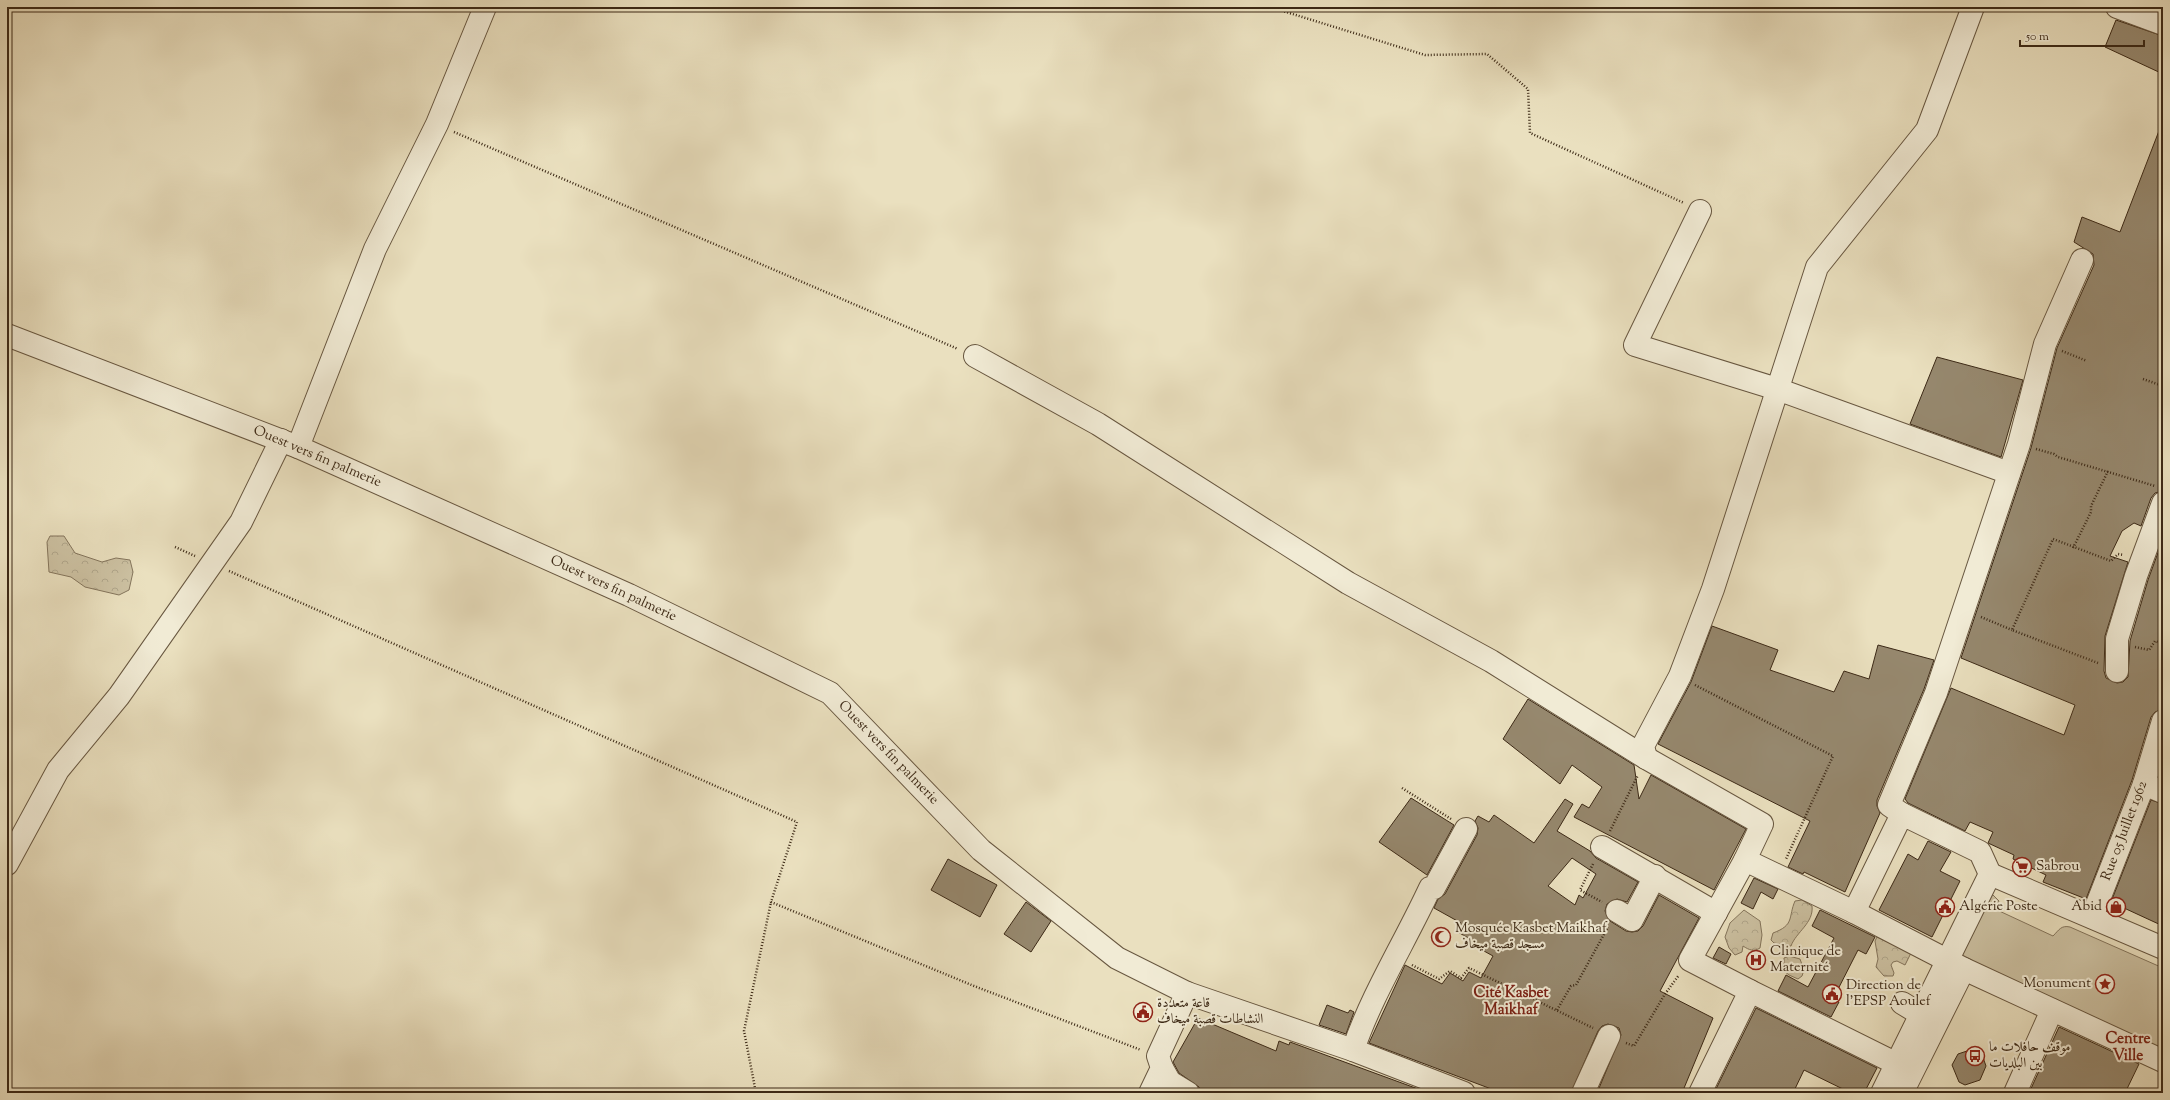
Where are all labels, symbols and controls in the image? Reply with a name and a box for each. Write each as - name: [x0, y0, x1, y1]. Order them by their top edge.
- scale bar: [2020, 22, 2144, 48]
- text: 50 m: [2025, 28, 2049, 46]
- street label: Ouest vers fin palmerie: [250, 421, 384, 493]
- street label: Ouest vers fin palmerie: [546, 551, 680, 627]
- street label: Ouest vers fin palmerie: [833, 697, 943, 809]
- street label: Rue 05 Juillet 1962: [2097, 778, 2153, 884]
- supermarket icon: Sabrou: [2011, 856, 2033, 878]
- place label: Sabrou: [2036, 857, 2079, 877]
- public building icon: Algérie Poste: [1934, 896, 1956, 918]
- shop icon: Abid: [2105, 896, 2127, 918]
- place label: Algérie Poste: [1959, 897, 2038, 917]
- place label: Abid: [2071, 897, 2102, 917]
- place label: Mosquée Kasbet Maikhaf مسجد قصبة ميخاف: [1455, 919, 1608, 955]
- mosque icon: Mosquée Kasbet Maikhaf مسجد قصبة ميخاف: [1430, 926, 1452, 948]
- place label: Clinique de Maternité: [1770, 942, 1841, 978]
- hospital icon: Clinique de Maternité: [1745, 949, 1767, 971]
- place icon: Monument: [2094, 973, 2116, 995]
- place label: Monument: [2024, 974, 2091, 994]
- place label: Direction de l'EPSP Aoulef: [1846, 976, 1932, 1012]
- district label: Cité Kasbet Maikhaf: [1473, 983, 1549, 1021]
- public building icon: Direction de l'EPSP Aoulef: [1821, 983, 1843, 1005]
- place label: قاعة متعددة النشاطات قصبة ميخاف: [1157, 994, 1263, 1030]
- public building icon: قاعة متعددة النشاطات قصبة ميخاف: [1132, 1001, 1154, 1023]
- district label: Centre Ville: [2105, 1029, 2151, 1067]
- place label: موقف حافلات ما بين البلديات: [1989, 1038, 2071, 1074]
- bus stop icon: موقف حافلات ما بين البلديات: [1964, 1045, 1986, 1067]

